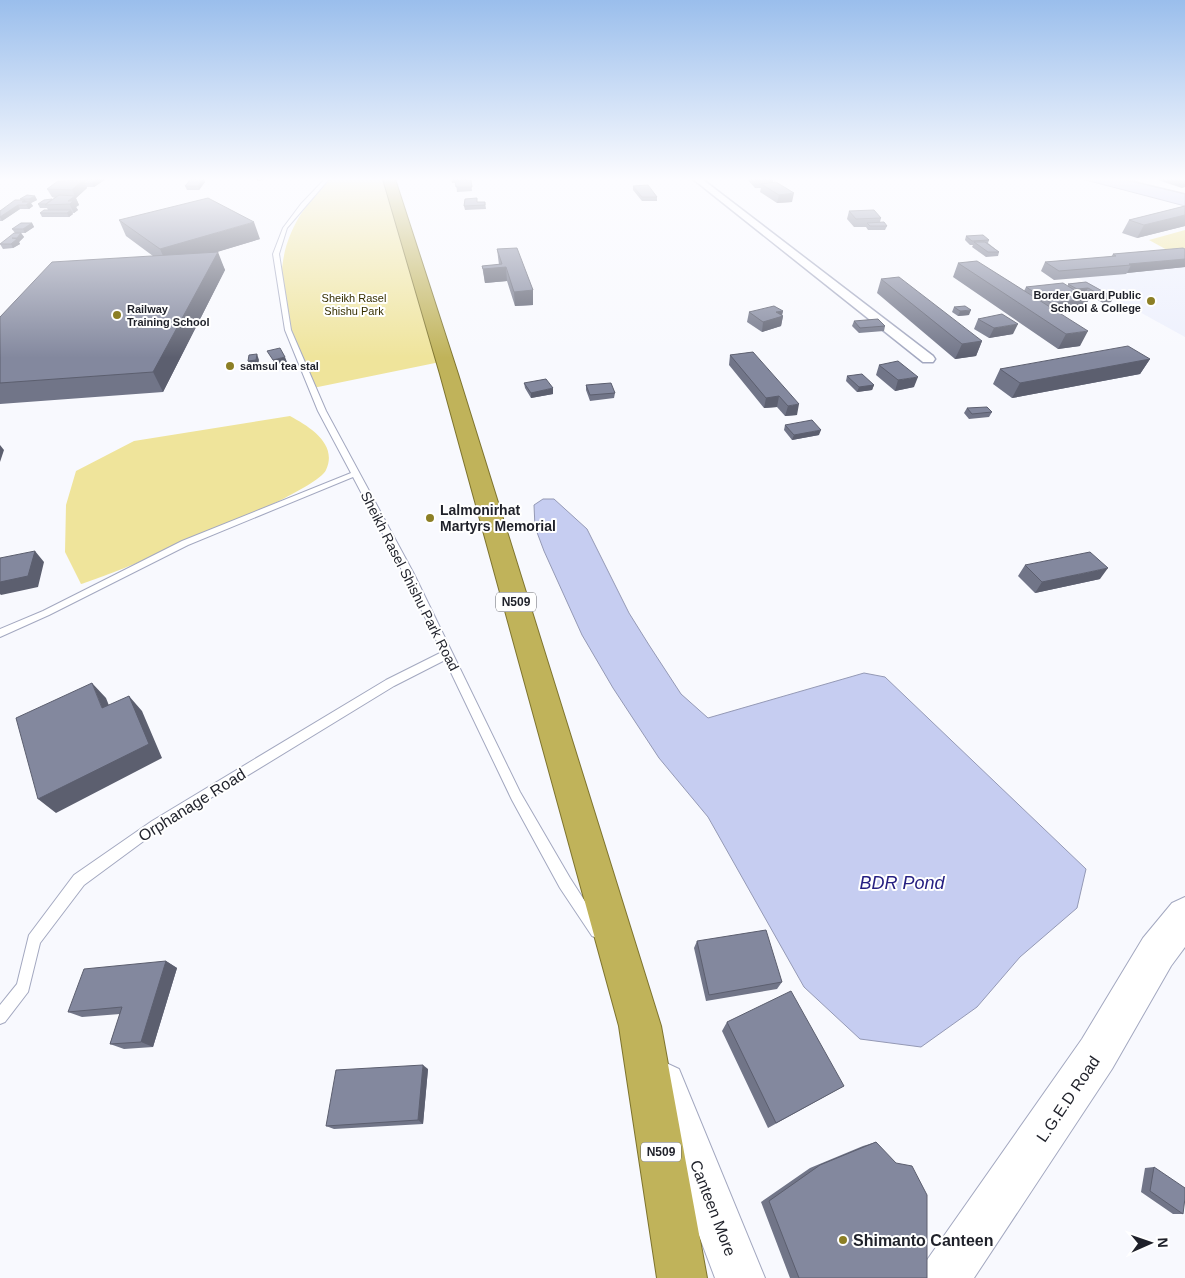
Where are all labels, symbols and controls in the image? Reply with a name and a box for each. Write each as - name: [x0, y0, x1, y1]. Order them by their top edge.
- place label: Border Guard Public School & College: [1033, 289, 1141, 314]
- park label: Sheikh Rasel Shishu Park: [322, 292, 386, 317]
- marker: Border Guard Public School & College: [1145, 295, 1157, 307]
- place label: Railway Training School: [127, 303, 210, 328]
- marker: Railway Training School: [111, 309, 123, 321]
- marker: samsul tea stal: [224, 360, 236, 372]
- place label: samsul tea stal: [240, 360, 319, 372]
- street label: Sheikh Rasel Shishu Park Road: [358, 489, 462, 673]
- place label: Lalmonirhat Martyrs Memorial: [440, 502, 556, 534]
- marker: Lalmonirhat Martyrs Memorial: [424, 512, 436, 524]
- road number: N509: [496, 592, 536, 612]
- street label: Orphanage Road: [135, 765, 249, 845]
- water label: BDR Pond: [859, 873, 946, 893]
- street label: L.G.E.D Road: [1033, 1053, 1103, 1145]
- road number: N509: [641, 1142, 681, 1162]
- street label: Canteen More: [687, 1158, 739, 1258]
- north arrow: [1125, 1218, 1175, 1268]
- place label: Shimanto Canteen: [853, 1232, 993, 1249]
- marker: Shimanto Canteen: [837, 1234, 849, 1246]
- text: N: [1155, 1237, 1171, 1248]

